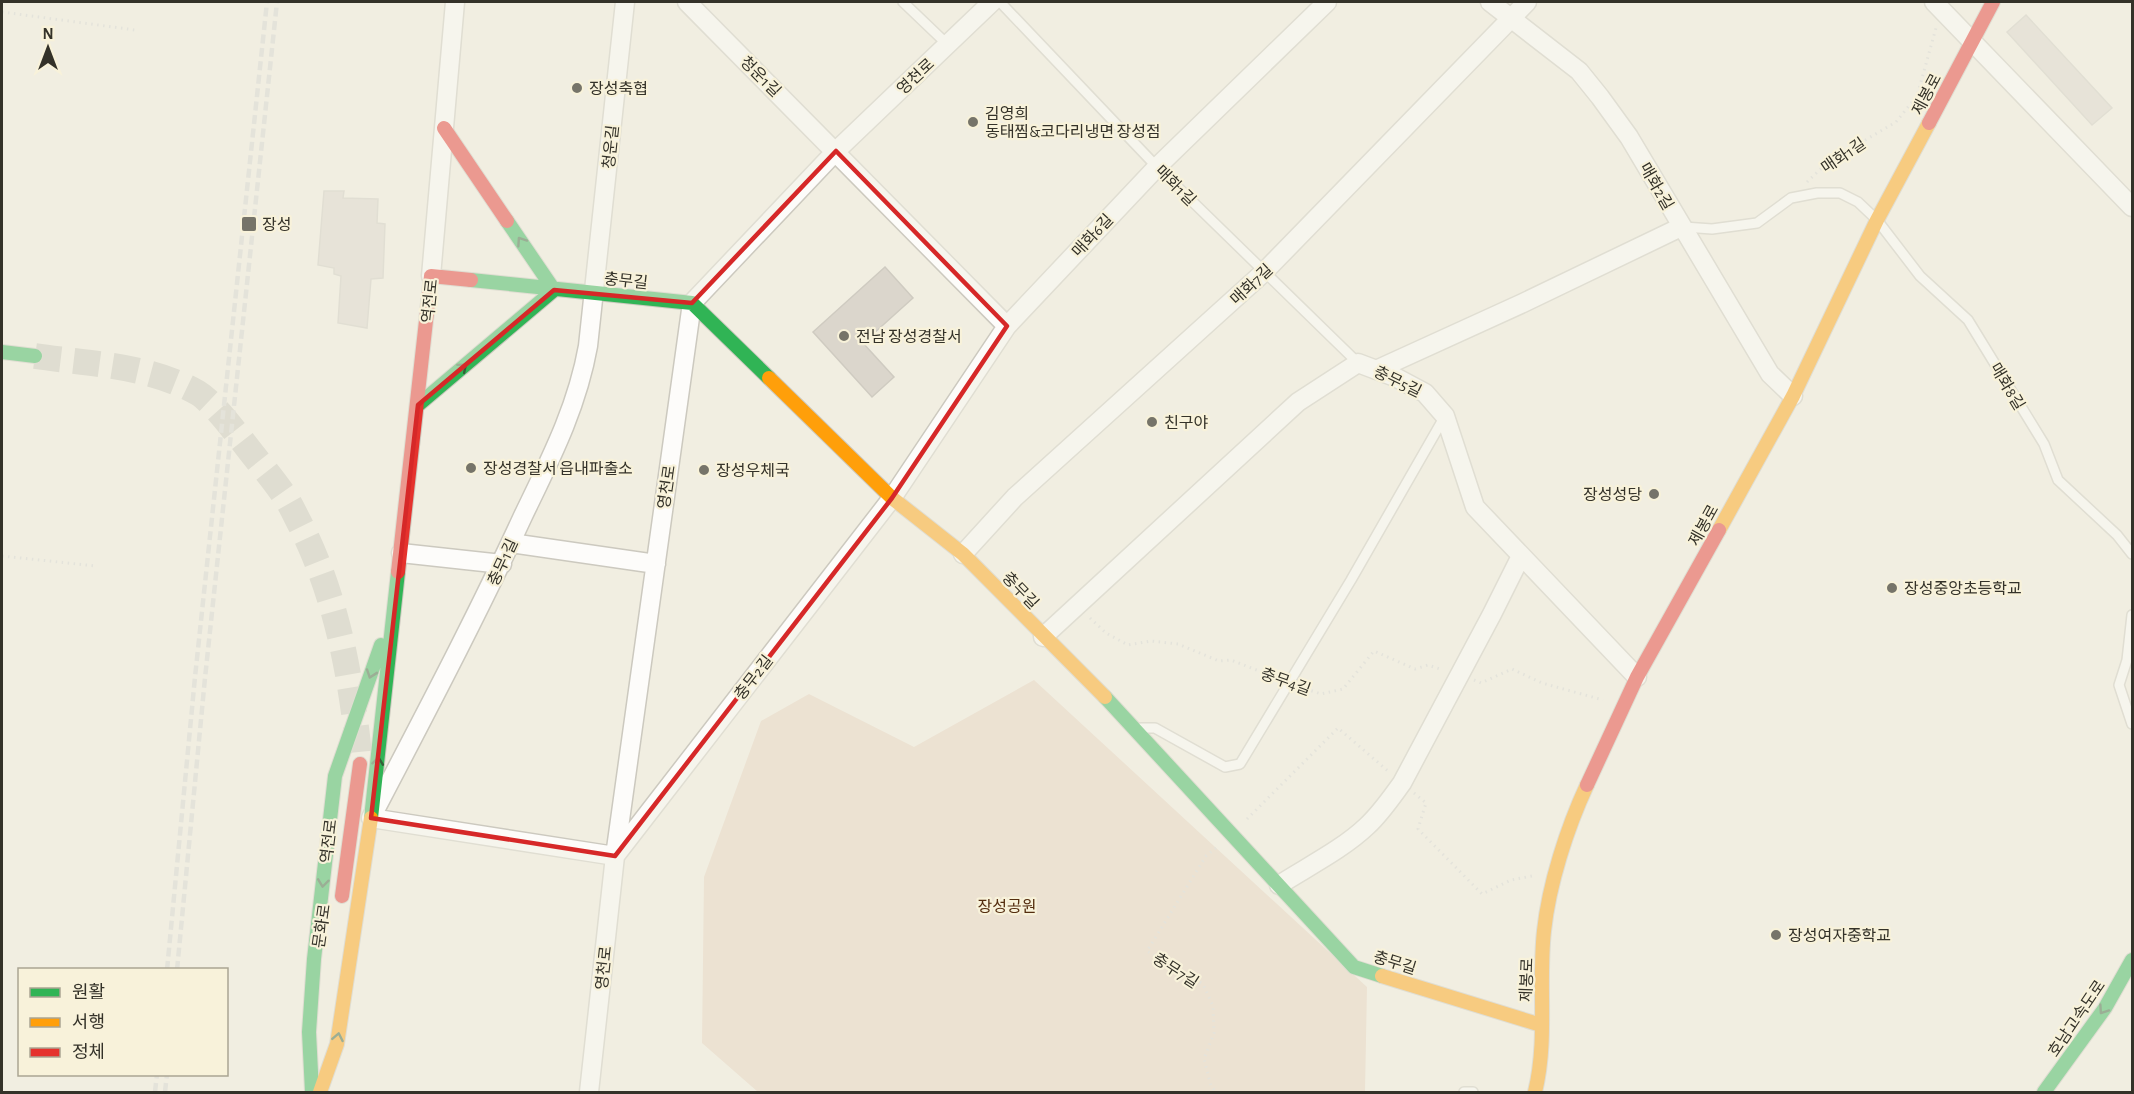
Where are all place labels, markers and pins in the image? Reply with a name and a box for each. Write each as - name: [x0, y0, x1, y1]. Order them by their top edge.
- marker: 장성축협: [570, 81, 584, 95]
- place label: 장성축협: [589, 81, 648, 97]
- place label: 김영희 동태찜&코다리냉면 장성점: [985, 106, 1161, 140]
- marker: 김영희 동태찜&코다리냉면 장성점: [966, 115, 980, 129]
- marker: 장성: [240, 215, 258, 233]
- place label: 장성: [262, 217, 291, 233]
- marker: 전남 장성경찰서: [837, 329, 851, 343]
- place label: 전남 장성경찰서: [856, 329, 962, 345]
- marker: 친구야: [1145, 415, 1159, 429]
- place label: 친구야: [1164, 415, 1208, 431]
- marker: 장성경찰서 읍내파출소: [464, 461, 478, 475]
- place label: 장성경찰서 읍내파출소: [483, 461, 633, 477]
- marker: 장성우체국: [697, 463, 711, 477]
- place label: 장성우체국: [716, 463, 790, 479]
- place label: 장성성당: [1583, 487, 1642, 503]
- marker: 장성성당: [1647, 487, 1661, 501]
- place label: 장성중앙초등학교: [1904, 580, 2022, 597]
- marker: 장성중앙초등학교: [1885, 581, 1899, 595]
- place label: 장성여자중학교: [1788, 927, 1891, 944]
- marker: 장성여자중학교: [1769, 928, 1783, 942]

